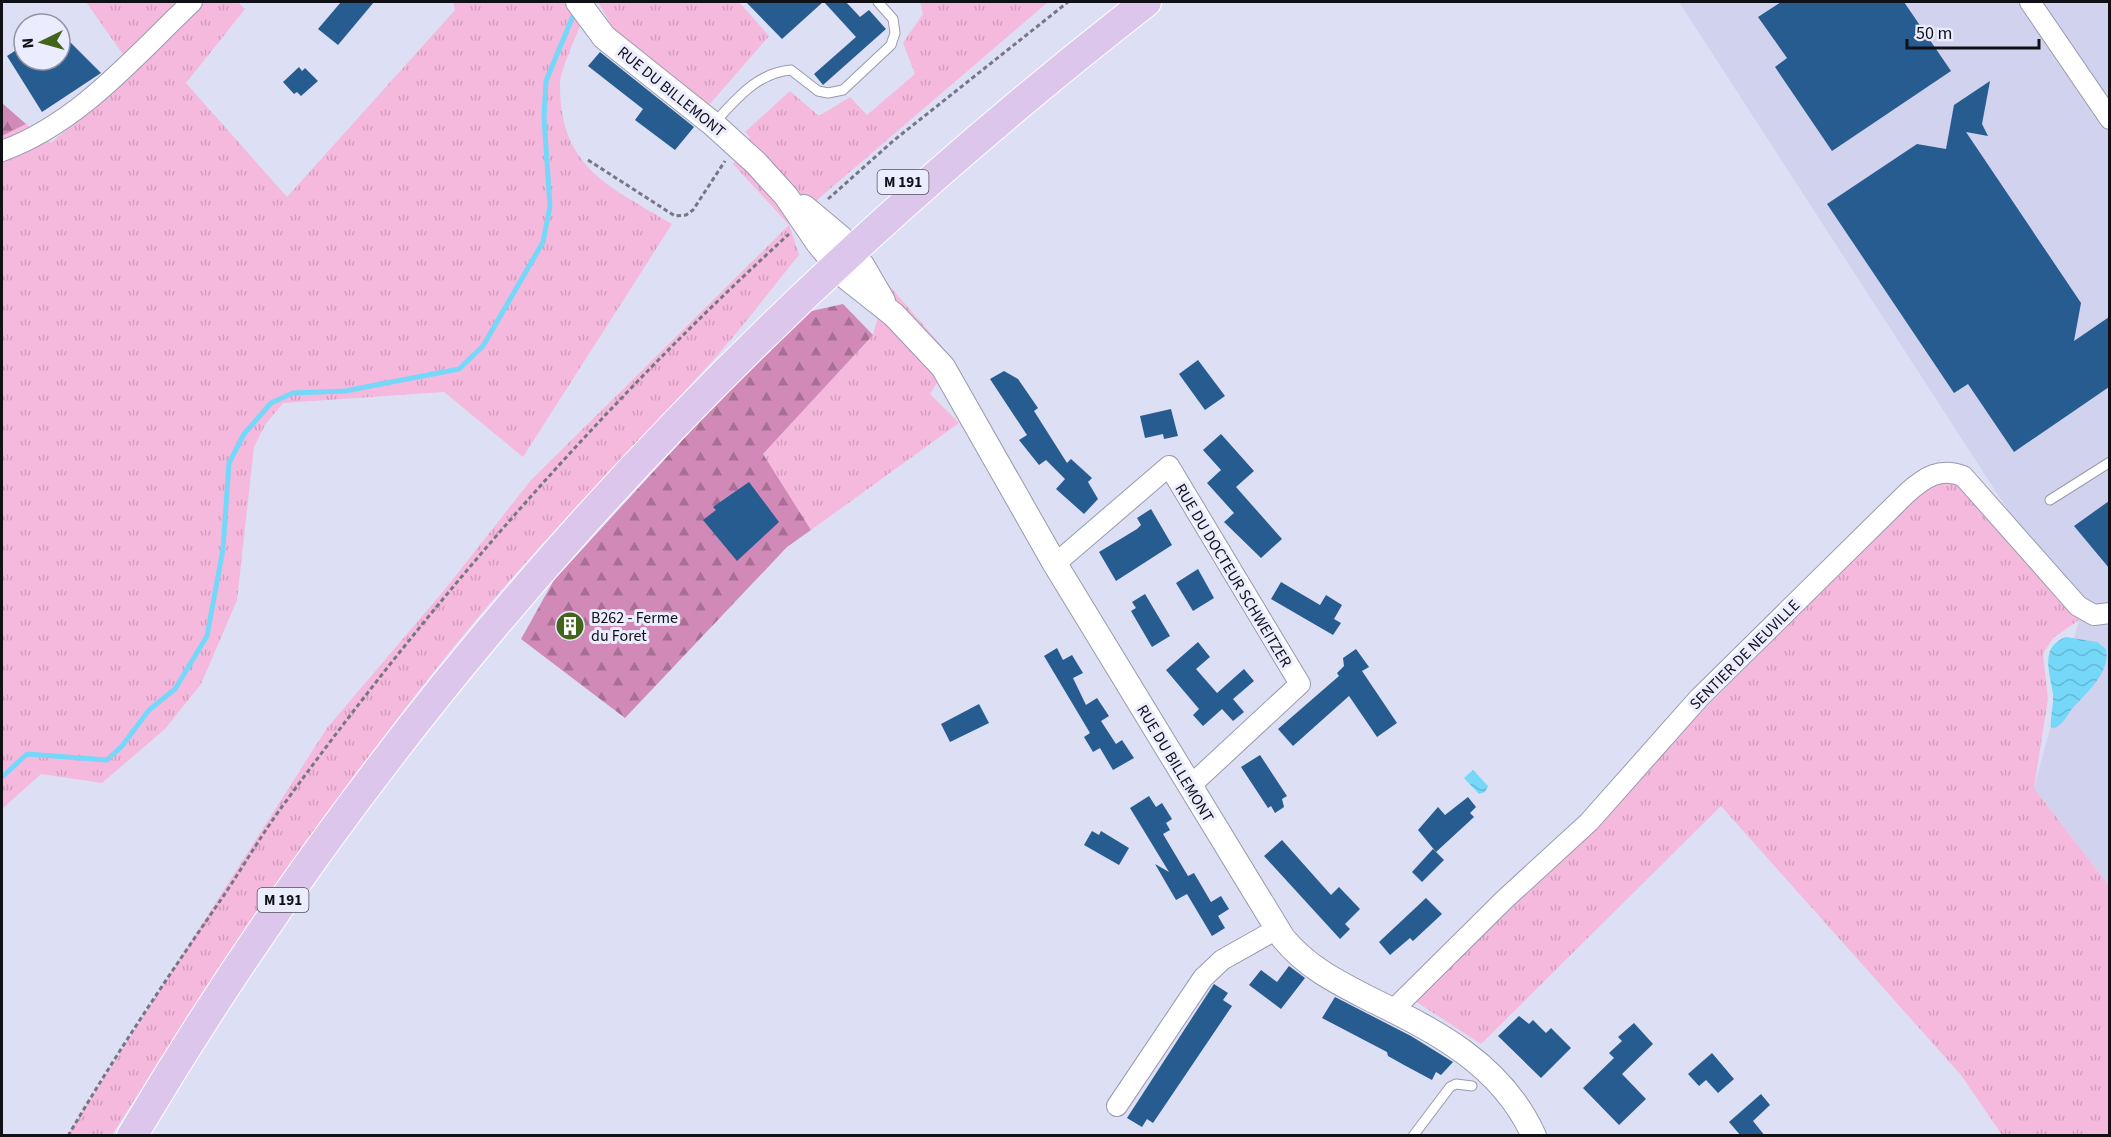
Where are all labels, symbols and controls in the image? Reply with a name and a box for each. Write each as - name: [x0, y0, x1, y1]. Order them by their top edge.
- north arrow: [12, 12, 72, 72]
- scale bar: [1907, 12, 2039, 50]
- text: 50 m: [1916, 21, 1952, 46]
- text: N: [17, 37, 39, 49]
- street label: RUE DU BILLEMONT: [613, 41, 730, 143]
- road number: M 191: [878, 170, 928, 194]
- street label: RUE DU DOCTEUR SCHWEITZER: [1169, 480, 1297, 671]
- street label: SENTIER DE NEUVILLE: [1685, 595, 1805, 715]
- place label: B262 - Ferme du Foret: [591, 607, 678, 647]
- building icon: B262 - Ferme du Foret: [554, 610, 586, 642]
- street label: RUE DU BILLEMONT: [1131, 701, 1219, 827]
- road number: M 191: [258, 888, 308, 912]

